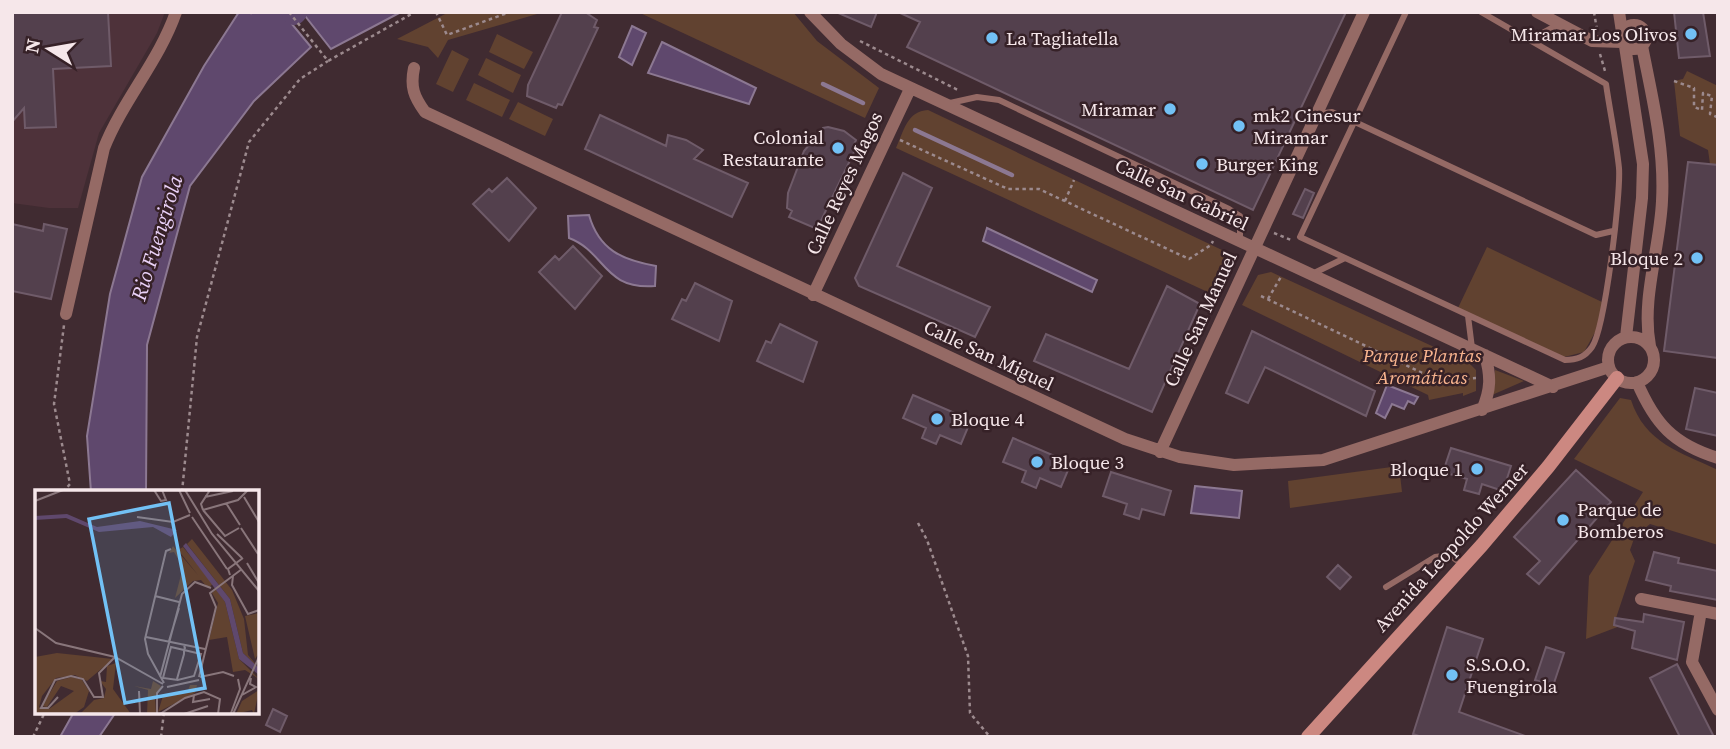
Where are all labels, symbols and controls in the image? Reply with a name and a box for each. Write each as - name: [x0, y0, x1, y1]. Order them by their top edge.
- north arrow: [14, 14, 84, 84]
- place label: Miramar Los Olivos: [1511, 21, 1677, 47]
- place label: La Tagliatella: [1006, 25, 1119, 51]
- marker: Miramar Los Olivos: [1683, 26, 1699, 42]
- marker: La Tagliatella: [984, 30, 1000, 46]
- text: N: [18, 36, 46, 55]
- place label: Miramar: [1081, 96, 1156, 122]
- marker: Miramar: [1162, 101, 1178, 117]
- place label: mk2 Cinesur Miramar: [1253, 102, 1361, 150]
- street label: Calle Reyes Magos: [799, 107, 889, 259]
- marker: mk2 Cinesur Miramar: [1231, 118, 1247, 134]
- place label: Colonial Restaurante: [722, 124, 824, 172]
- marker: Colonial Restaurante: [830, 140, 846, 156]
- place label: Burger King: [1216, 151, 1318, 177]
- street label: Calle San Gabriel: [1111, 152, 1253, 237]
- marker: Burger King: [1194, 156, 1210, 172]
- water label: Rio Fuengirola: [123, 172, 189, 305]
- place label: Bloque 2: [1610, 245, 1683, 271]
- street label: Calle San Manuel: [1157, 247, 1243, 391]
- marker: Bloque 2: [1689, 250, 1705, 266]
- street label: Calle San Miguel: [920, 313, 1059, 397]
- park label: Parque Plantas Aromáticas: [1362, 342, 1481, 390]
- place label: Bloque 4: [951, 406, 1024, 432]
- marker: Bloque 4: [929, 411, 945, 427]
- place label: Bloque 3: [1051, 449, 1124, 475]
- marker: Bloque 3: [1029, 454, 1045, 470]
- place label: Bloque 1: [1390, 456, 1463, 482]
- street label: Avenida Leopoldo Werner: [1368, 457, 1534, 637]
- marker: Bloque 1: [1469, 461, 1485, 477]
- inset map: [35, 490, 259, 714]
- place label: Parque de Bomberos: [1577, 496, 1664, 544]
- marker: Parque de Bomberos: [1555, 512, 1571, 528]
- place label: S.S.O.O. Fuengirola: [1466, 651, 1558, 699]
- marker: S.S.O.O. Fuengirola: [1444, 667, 1460, 683]

